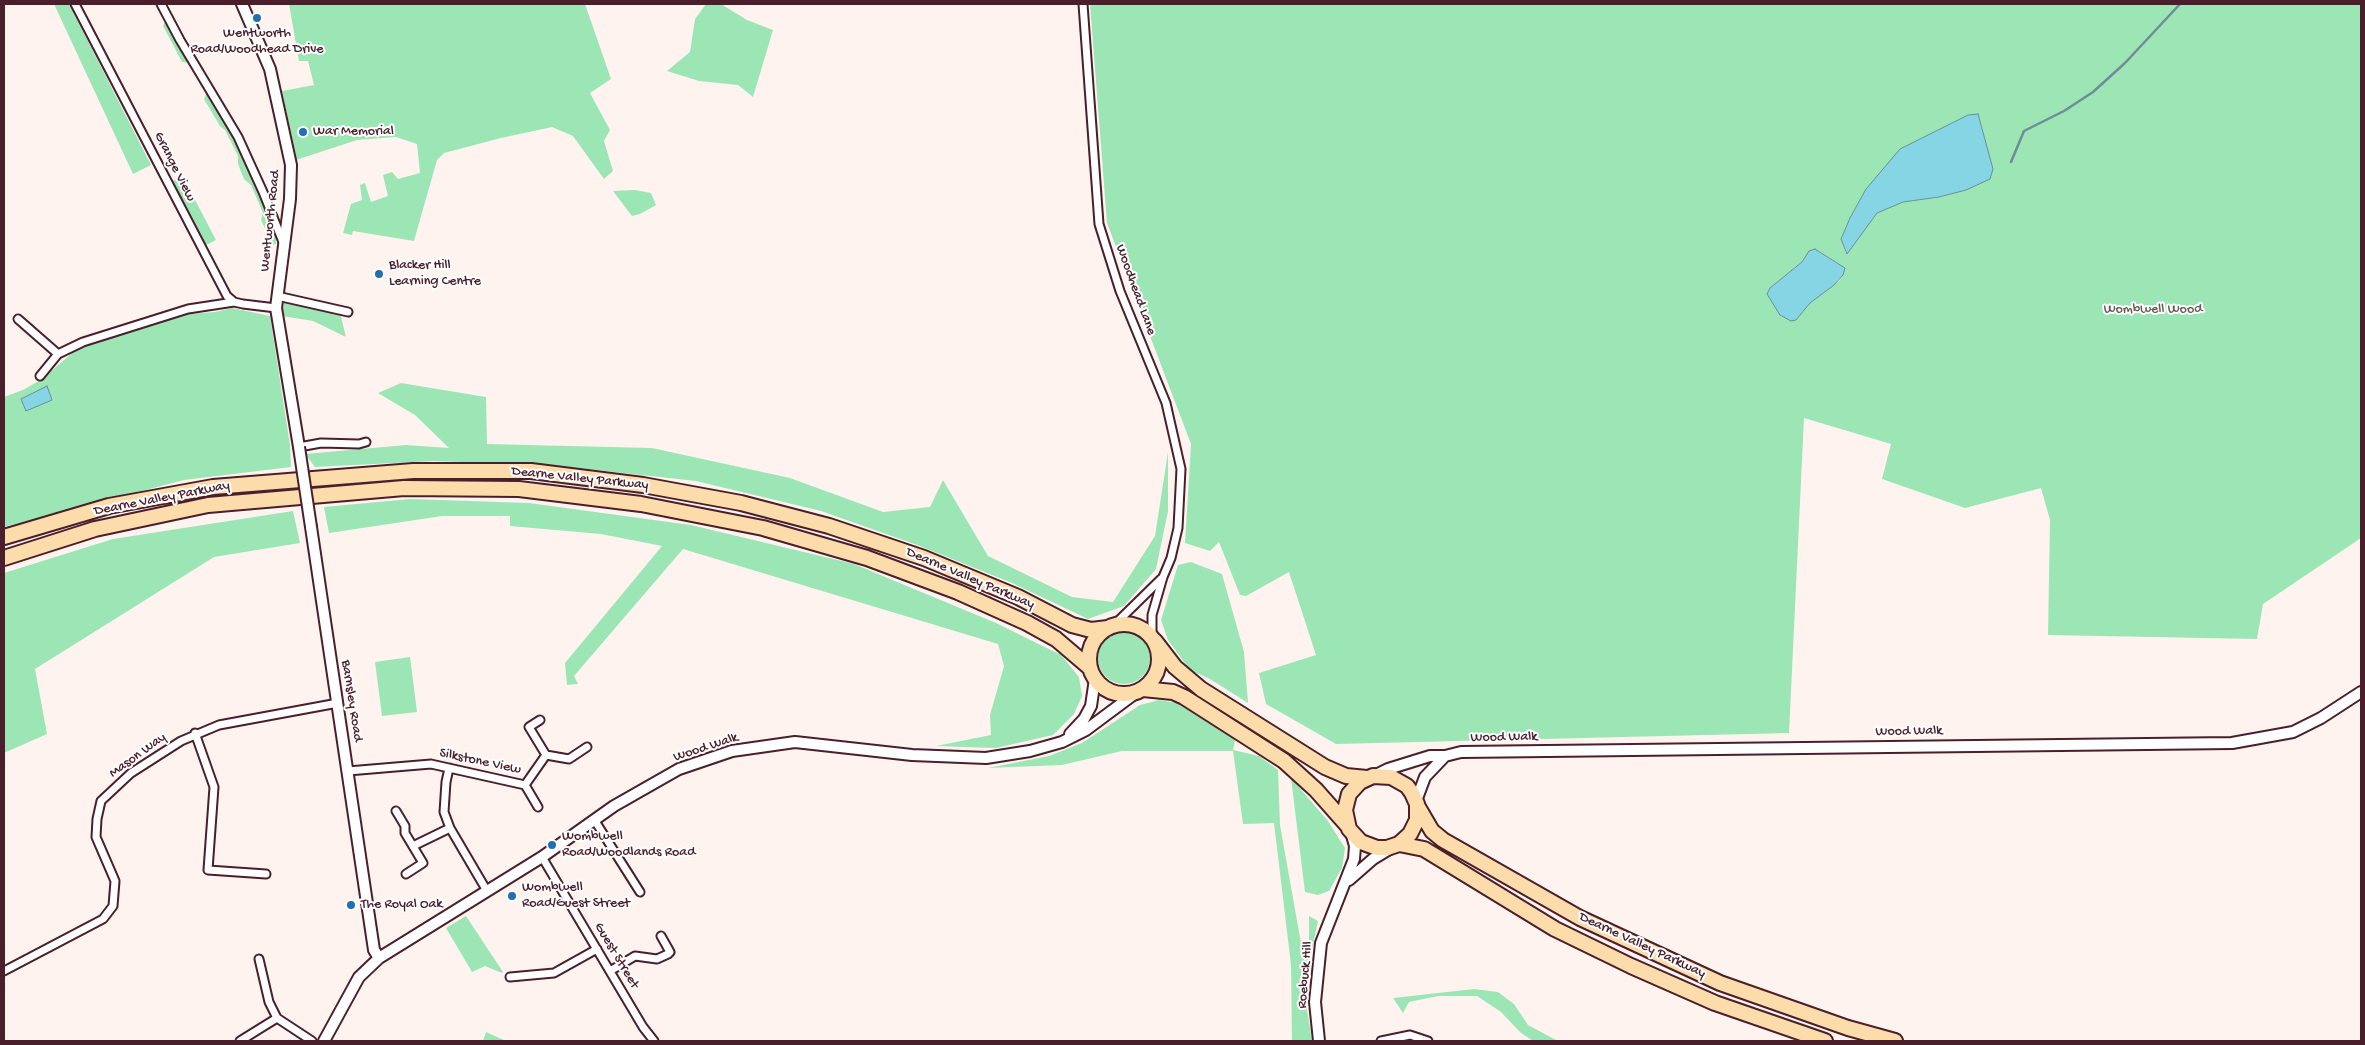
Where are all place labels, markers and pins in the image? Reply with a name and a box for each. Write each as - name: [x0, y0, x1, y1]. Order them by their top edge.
- marker: Wentworth Road/Woodhead Drive: [251, 12, 263, 24]
- place label: Wentworth Road/Woodhead Drive: [190, 26, 324, 58]
- place label: War Memorial: [313, 124, 394, 140]
- marker: War Memorial: [297, 126, 309, 138]
- place label: Blacker Hill Learning Centre: [389, 258, 481, 290]
- marker: Blacker Hill Learning Centre: [373, 268, 385, 280]
- place label: Wombwell Road/Woodlands Road: [562, 829, 695, 862]
- marker: Wombwell Road/Woodlands Road: [546, 839, 558, 851]
- place label: Wombwell Road/Guest Street: [522, 880, 630, 912]
- marker: Wombwell Road/Guest Street: [506, 890, 518, 902]
- place label: The Royal Oak: [361, 897, 443, 913]
- marker: The Royal Oak: [345, 899, 357, 911]

